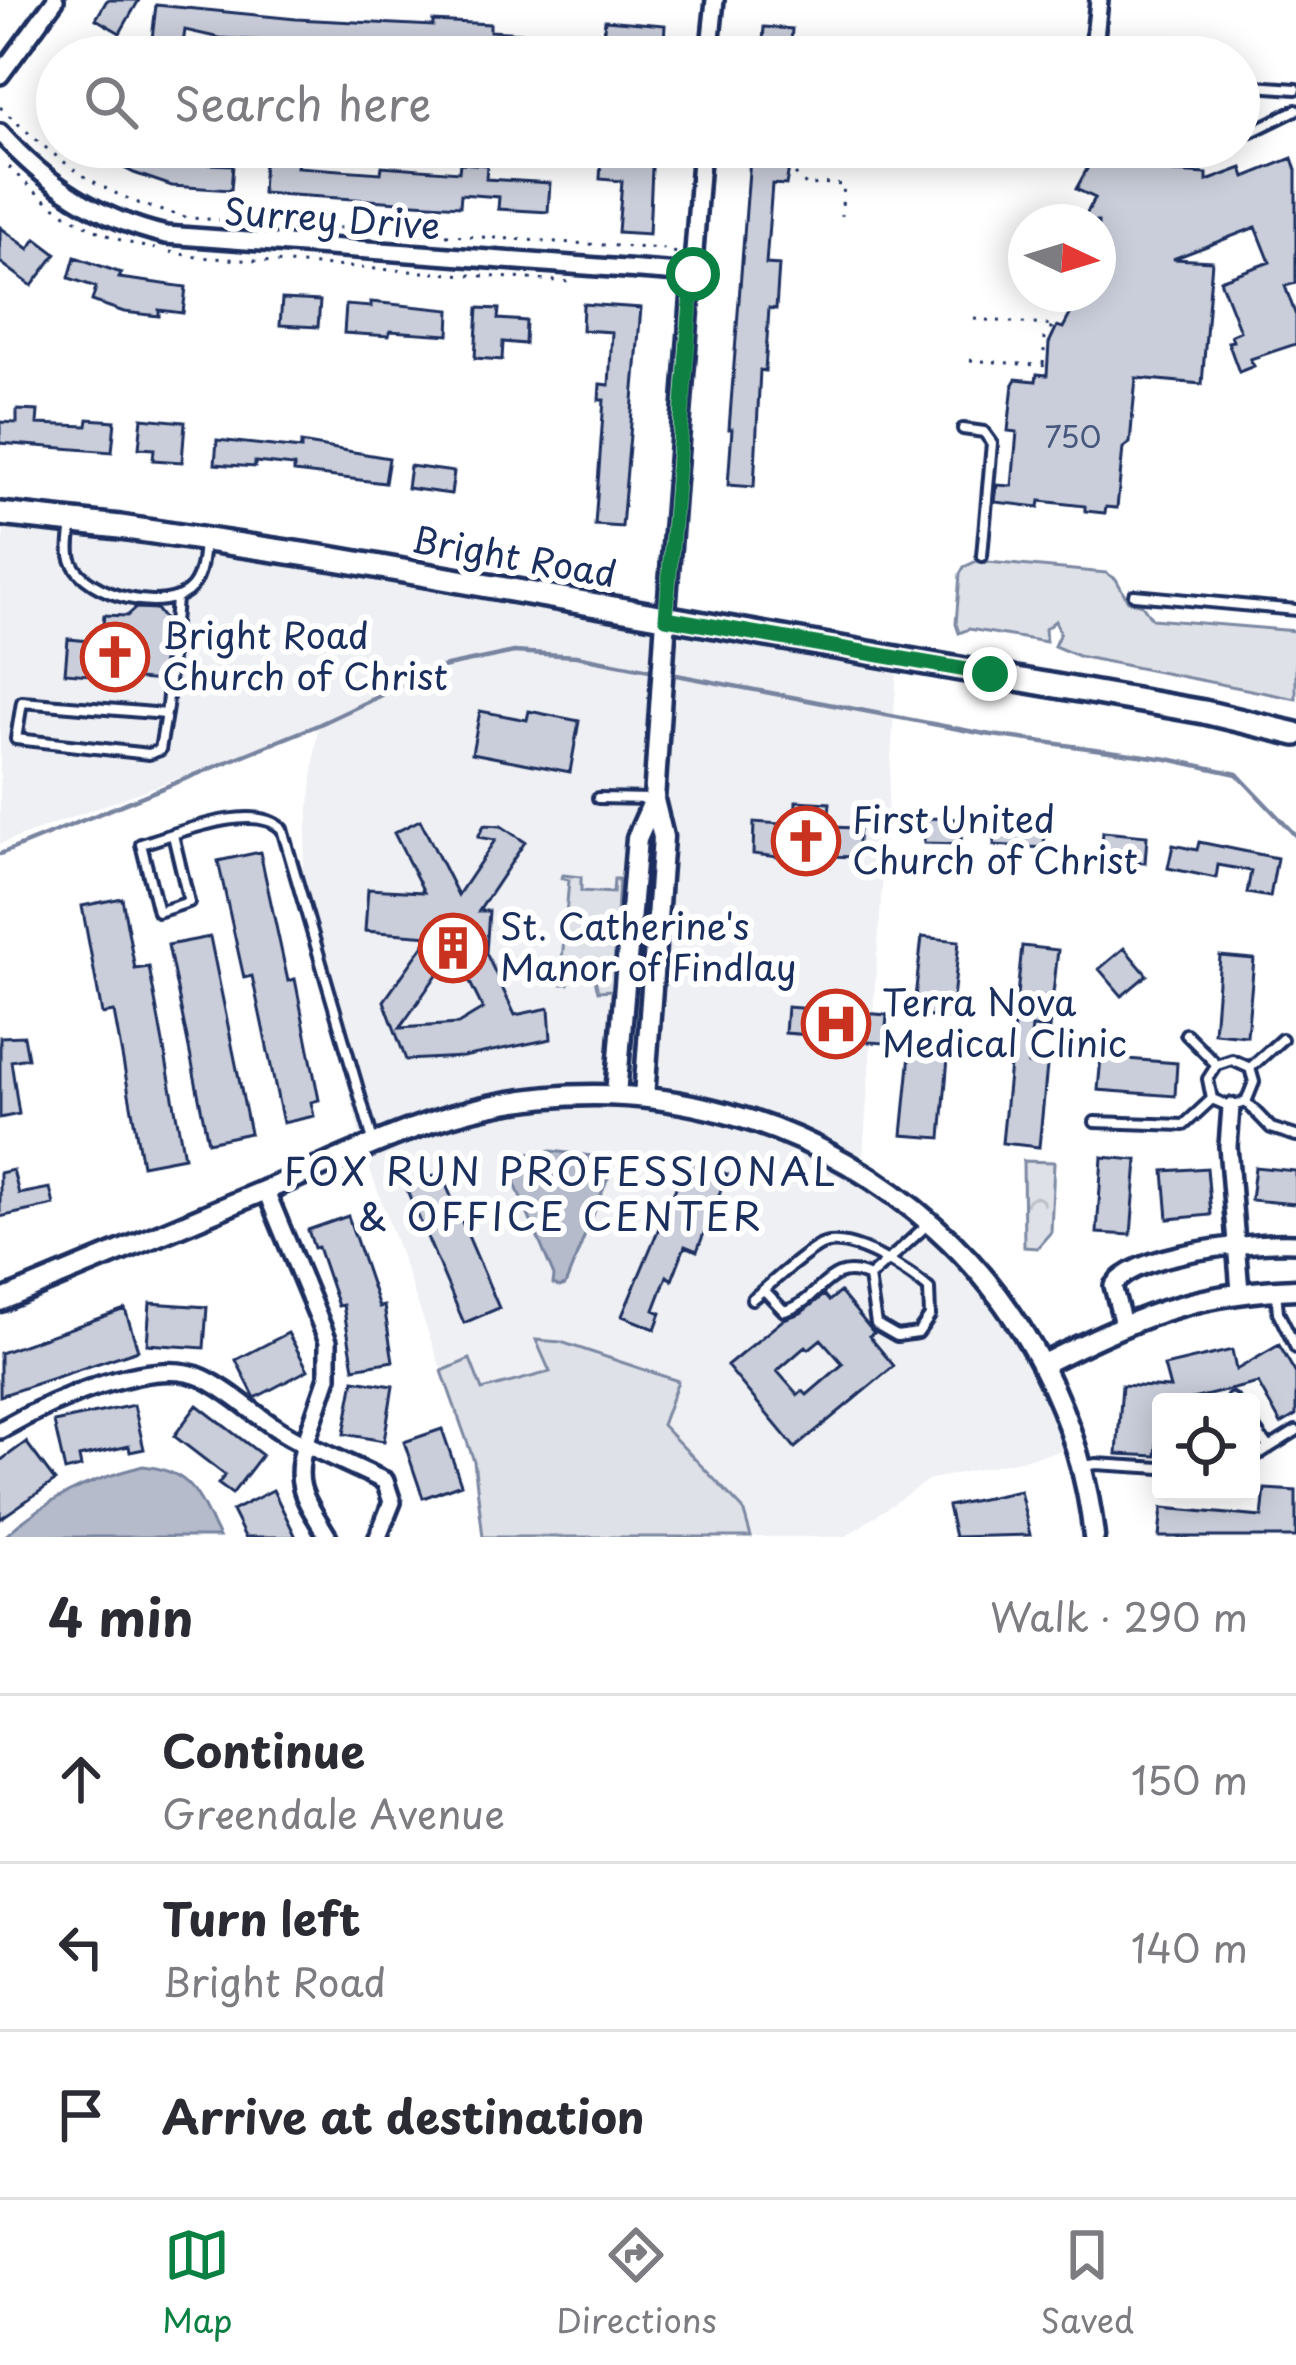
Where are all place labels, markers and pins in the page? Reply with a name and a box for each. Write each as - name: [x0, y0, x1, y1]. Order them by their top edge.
- place label: Bright Road Church of Christ: [162, 607, 448, 702]
- church icon: Bright Road Church of Christ: [80, 622, 150, 692]
- place label: First United Church of Christ: [852, 791, 1138, 886]
- church icon: First United Church of Christ: [771, 806, 841, 876]
- place label: St. Catherine's Manor of Findlay: [500, 898, 797, 993]
- building icon: St. Catherine's Manor of Findlay: [418, 913, 488, 983]
- place label: Terra Nova Medical Clinic: [882, 974, 1127, 1069]
- hospital icon: Terra Nova Medical Clinic: [801, 989, 871, 1059]

